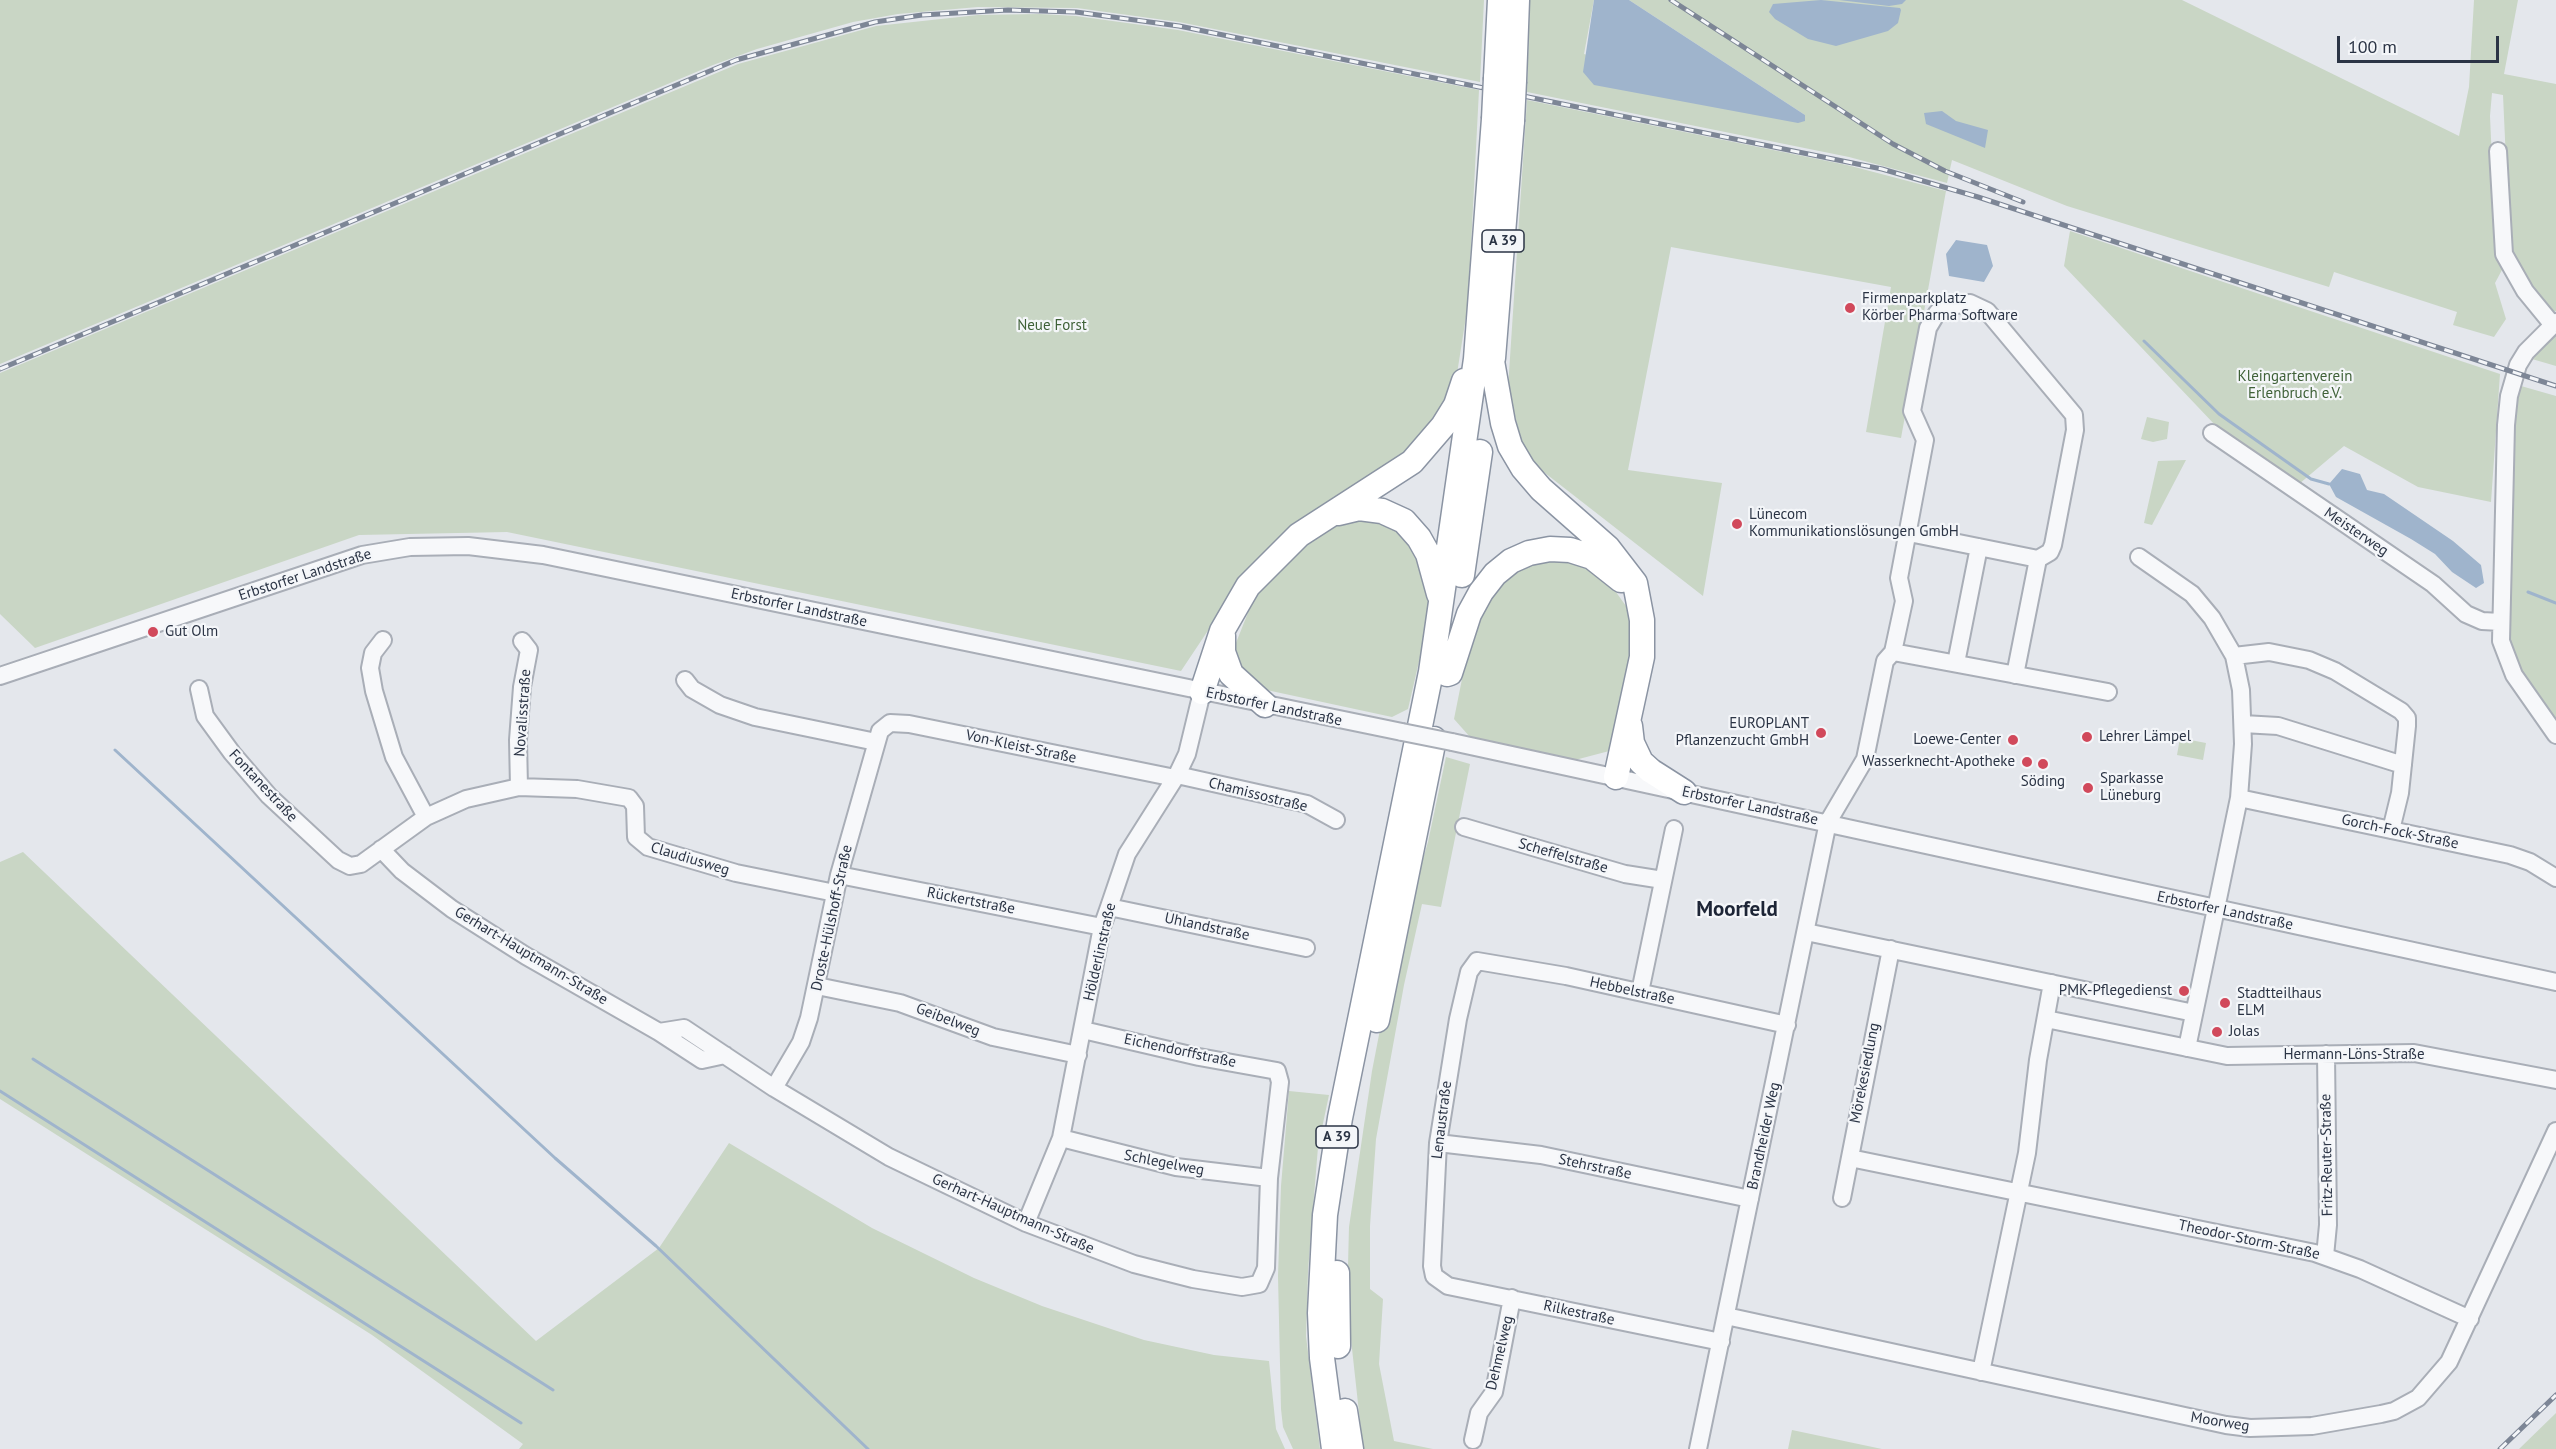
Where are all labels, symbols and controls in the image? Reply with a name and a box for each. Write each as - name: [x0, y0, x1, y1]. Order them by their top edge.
- scale bar: [2340, 24, 2502, 62]
- text: 100 m: [2348, 35, 2397, 58]
- road number: A 39: [1482, 230, 1524, 252]
- place label: Firmenparkplatz Körber Pharma Software: [1862, 290, 2018, 325]
- marker: Firmenparkplatz Körber Pharma Software: [1843, 301, 1857, 315]
- park label: Neue Forst: [1017, 317, 1087, 335]
- park label: Kleingartenverein Erlenbruch e.V.: [2238, 368, 2352, 403]
- street label: Meisterweg: [2320, 504, 2392, 560]
- place label: Lünecom Kommunikationslösungen GmbH: [1749, 506, 1959, 541]
- marker: Lünecom Kommunikationslösungen GmbH: [1730, 517, 1744, 531]
- street label: Erbstorfer Landstraße: [236, 545, 374, 605]
- street label: Erbstorfer Landstraße: [729, 585, 869, 631]
- place label: Gut Olm: [165, 623, 218, 641]
- marker: Gut Olm: [146, 625, 160, 639]
- street label: Novalisstraße: [511, 669, 535, 757]
- street label: Erbstorfer Landstraße: [1204, 684, 1344, 730]
- place label: EUROPLANT Pflanzenzucht GmbH: [1676, 715, 1809, 750]
- street label: Von-Kleist-Straße: [964, 726, 1078, 768]
- marker: EUROPLANT Pflanzenzucht GmbH: [1814, 726, 1828, 740]
- place label: Lehrer Lämpel: [2099, 728, 2191, 746]
- marker: Lehrer Lämpel: [2080, 730, 2094, 744]
- place label: Loewe-Center: [1913, 731, 2001, 749]
- marker: Loewe-Center: [2006, 733, 2020, 747]
- street label: Fontanestraße: [225, 746, 301, 826]
- place label: Wasserknecht-Apotheke: [1862, 753, 2015, 771]
- marker: Wasserknecht-Apotheke: [2020, 755, 2034, 769]
- marker: Söding: [2036, 757, 2050, 771]
- place label: Sparkasse Lüneburg: [2100, 770, 2163, 805]
- place label: Söding: [2021, 773, 2065, 791]
- street label: Chamissostraße: [1207, 774, 1309, 816]
- marker: Sparkasse Lüneburg: [2081, 781, 2095, 795]
- street label: Erbstorfer Landstraße: [1680, 783, 1820, 829]
- street label: Gorch-Fock-Straße: [2340, 811, 2460, 853]
- street label: Scheffelstraße: [1516, 835, 1610, 877]
- street label: Claudiusweg: [648, 839, 732, 879]
- street label: Droste-Hülshoff-Straße: [808, 843, 856, 993]
- street label: Rückertstraße: [925, 884, 1017, 918]
- street label: Erbstorfer Landstraße: [2155, 888, 2295, 934]
- district label: Moorfeld: [1696, 897, 1778, 923]
- street label: Hölderlinstraße: [1080, 901, 1120, 1003]
- street label: Gerhart-Hauptmann-Straße: [451, 903, 611, 1009]
- street label: Uhlandstraße: [1163, 909, 1251, 945]
- street label: Hebbelstraße: [1588, 973, 1676, 1009]
- place label: PMK-Pflegedienst: [2059, 982, 2172, 1000]
- marker: PMK-Pflegedienst: [2177, 984, 2191, 998]
- place label: Stadtteilhaus ELM: [2237, 985, 2322, 1020]
- marker: Stadtteilhaus ELM: [2218, 996, 2232, 1010]
- street label: Geibelweg: [913, 1000, 983, 1040]
- street label: Mörekesiedlung: [1846, 1021, 1884, 1125]
- place label: Jolas: [2229, 1023, 2260, 1041]
- marker: Jolas: [2210, 1025, 2224, 1039]
- street label: Eichendorffstraße: [1122, 1030, 1238, 1072]
- street label: Hermann-Löns-Straße: [2283, 1046, 2425, 1064]
- street label: Lenaustraße: [1428, 1080, 1456, 1160]
- street label: Brandheider Weg: [1744, 1081, 1784, 1191]
- street label: Fritz-Reuter-Straße: [2317, 1094, 2337, 1216]
- road number: A 39: [1316, 1126, 1358, 1148]
- street label: Schlegelweg: [1122, 1146, 1206, 1180]
- street label: Stehrstraße: [1557, 1150, 1633, 1184]
- street label: Gerhart-Hauptmann-Straße: [929, 1170, 1097, 1258]
- street label: Theodor-Storm-Straße: [2177, 1216, 2321, 1264]
- street label: Rilkestraße: [1542, 1297, 1616, 1329]
- street label: Dehmelweg: [1483, 1314, 1517, 1392]
- street label: Moorweg: [2189, 1408, 2251, 1436]

